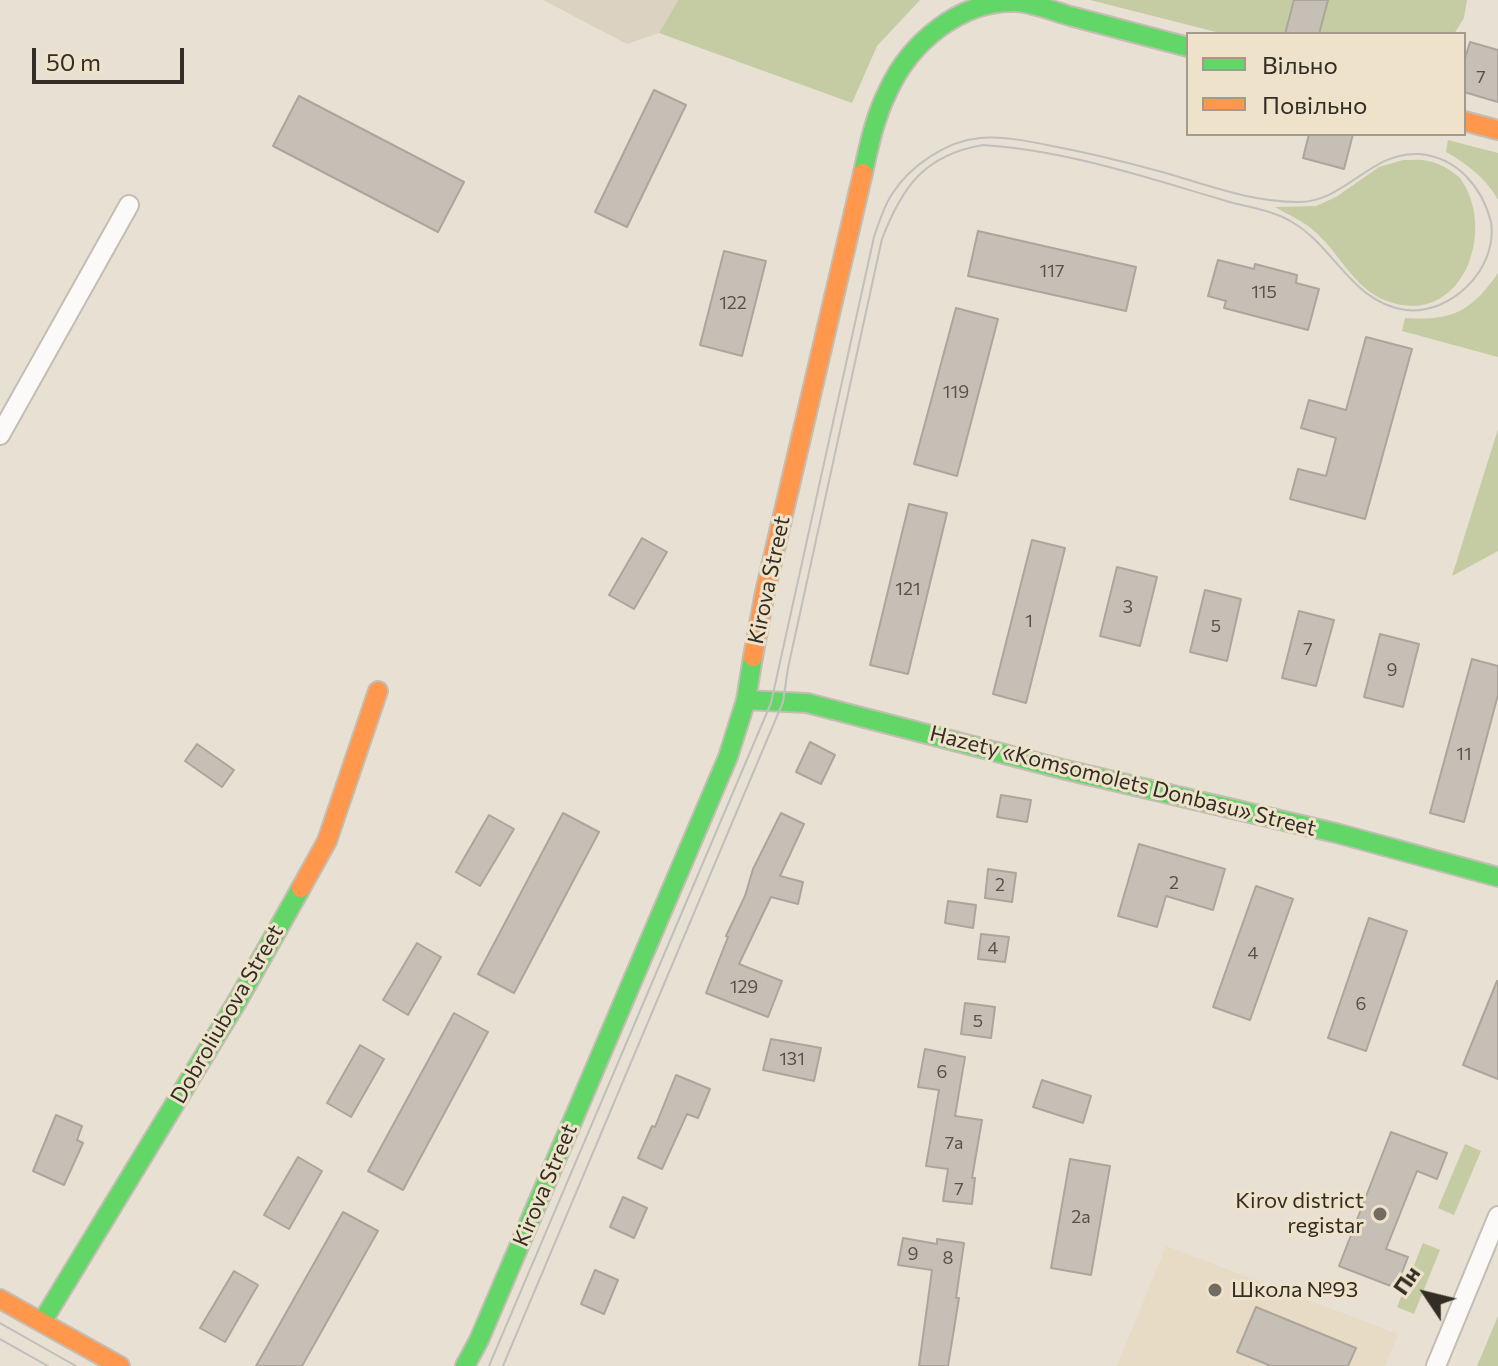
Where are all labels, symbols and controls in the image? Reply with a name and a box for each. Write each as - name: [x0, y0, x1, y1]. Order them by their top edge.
- scale bar: [36, 32, 188, 82]
- legend: [1186, 32, 1466, 136]
- text: 50 m: [46, 47, 101, 76]
- text: Вільно: [1262, 50, 1338, 79]
- house number: 7: [1476, 66, 1486, 88]
- text: Повільно: [1262, 90, 1367, 119]
- house number: 117: [1040, 260, 1064, 282]
- house number: 115: [1251, 281, 1277, 303]
- house number: 122: [719, 292, 747, 314]
- house number: 119: [943, 381, 969, 403]
- street label: Kirova Street: [743, 513, 795, 647]
- house number: 121: [895, 578, 921, 600]
- house number: 3: [1123, 596, 1133, 618]
- house number: 1: [1025, 610, 1033, 632]
- house number: 5: [1211, 615, 1221, 637]
- house number: 7: [1303, 638, 1313, 660]
- house number: 9: [1387, 659, 1397, 681]
- street label: Hazety «Komsomolets Donbasu» Street: [927, 720, 1319, 842]
- house number: 11: [1456, 743, 1472, 765]
- house number: 2: [1169, 872, 1179, 894]
- house number: 2: [995, 874, 1005, 896]
- street label: Dobroliubova Street: [165, 920, 289, 1108]
- house number: 4: [988, 937, 998, 959]
- house number: 4: [1248, 942, 1258, 964]
- house number: 129: [730, 976, 758, 998]
- house number: 6: [1356, 993, 1366, 1015]
- house number: 5: [973, 1010, 983, 1032]
- house number: 131: [779, 1048, 805, 1070]
- house number: 6: [937, 1061, 947, 1083]
- street label: Kirova Street: [507, 1120, 583, 1250]
- house number: 7а: [945, 1132, 963, 1154]
- house number: 7: [954, 1178, 964, 1200]
- place label: Kirov district registar: [1235, 1188, 1364, 1240]
- marker: Kirov district registar: [1371, 1205, 1389, 1223]
- house number: 2а: [1071, 1206, 1091, 1228]
- house number: 9: [908, 1243, 918, 1265]
- house number: 8: [943, 1247, 953, 1269]
- north arrow: [1386, 1254, 1466, 1334]
- text: Пн: [1387, 1260, 1425, 1300]
- place label: Школа №93: [1231, 1277, 1358, 1303]
- marker: Школа №93: [1206, 1281, 1224, 1299]

